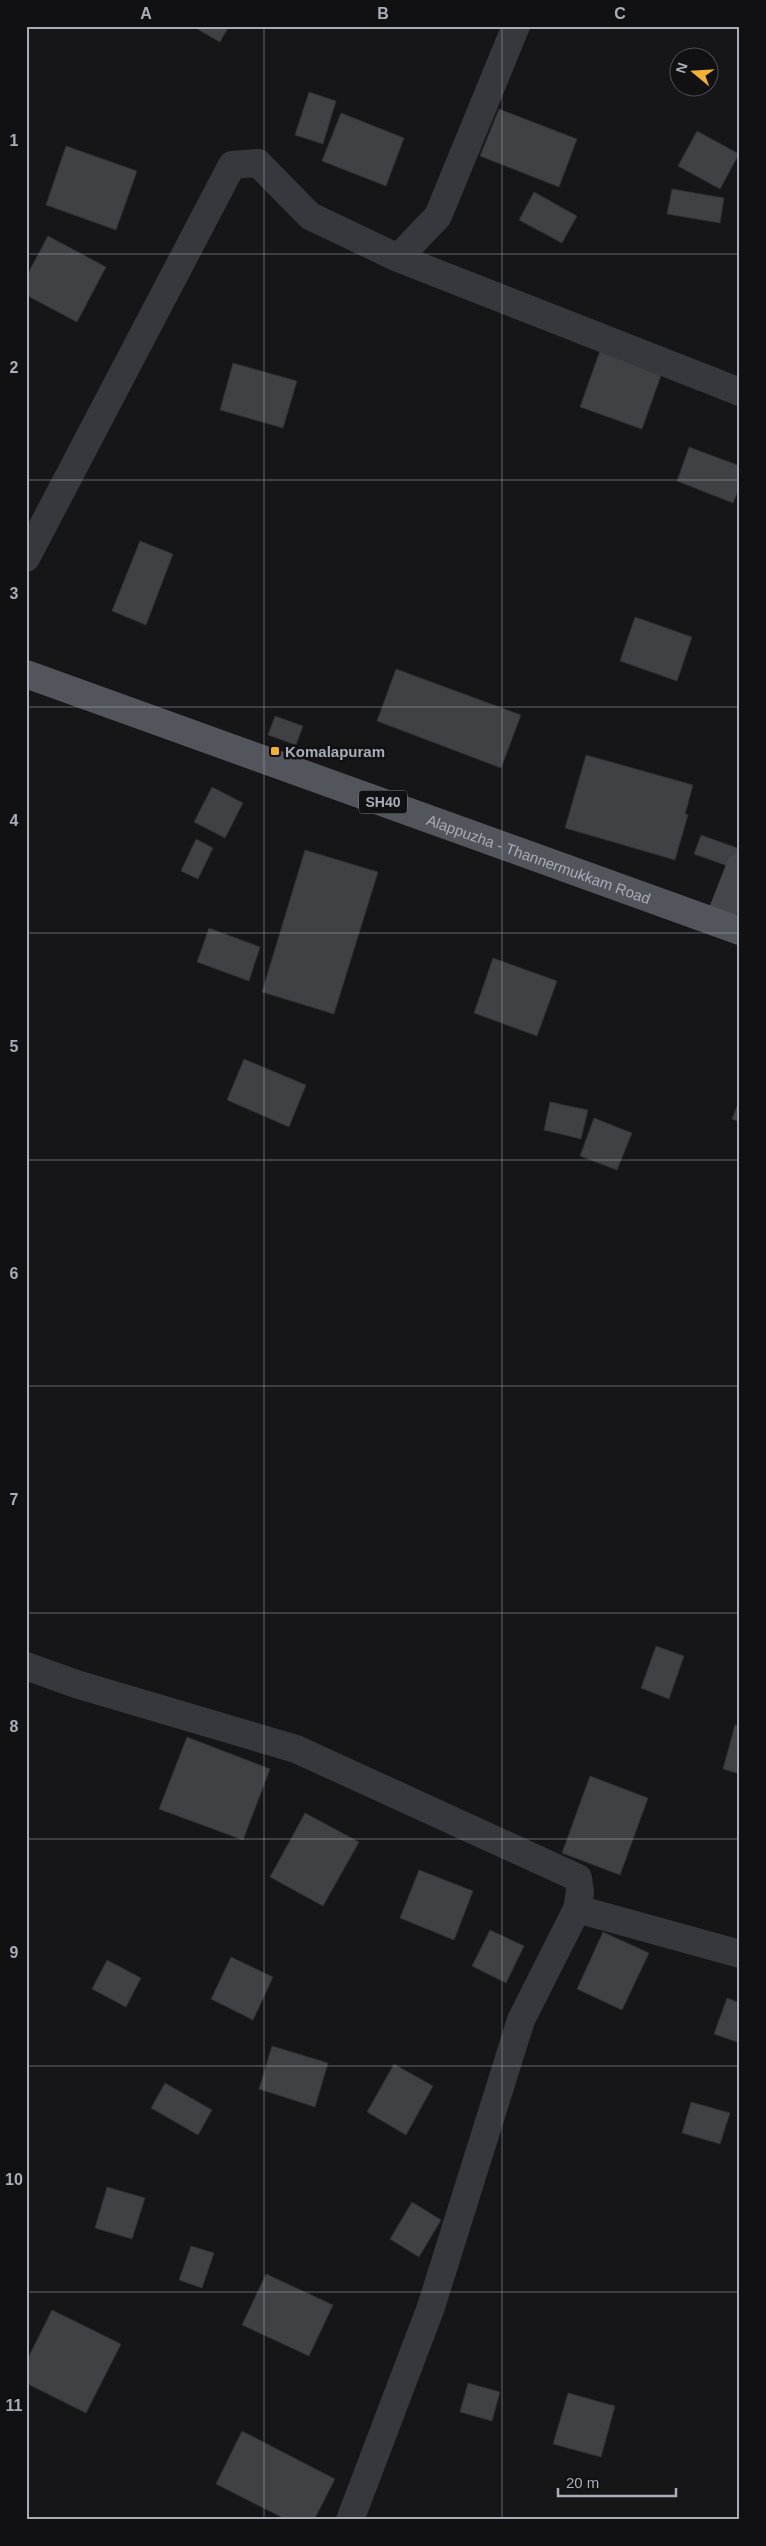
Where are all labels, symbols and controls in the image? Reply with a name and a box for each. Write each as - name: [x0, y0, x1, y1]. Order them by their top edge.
- text: A: [140, 5, 152, 22]
- text: B: [377, 5, 389, 22]
- text: C: [614, 5, 626, 22]
- north arrow: [668, 48, 718, 98]
- text: N: [672, 61, 691, 75]
- text: 1: [10, 132, 19, 149]
- text: 2: [10, 359, 19, 376]
- text: 3: [10, 585, 19, 602]
- place label: Komalapuram: [285, 743, 385, 760]
- marker: Komalapuram: [269, 745, 281, 757]
- road number: SH40: [359, 790, 407, 814]
- street label: Alappuzha - Thannermukkam Road: [425, 811, 653, 907]
- text: 4: [10, 812, 19, 829]
- text: 5: [10, 1038, 19, 1055]
- text: 6: [10, 1265, 19, 1282]
- text: 7: [10, 1491, 19, 1508]
- text: 8: [10, 1718, 19, 1735]
- text: 9: [10, 1944, 19, 1961]
- text: 10: [5, 2171, 23, 2188]
- text: 11: [6, 2397, 23, 2414]
- scale bar: [558, 2466, 676, 2498]
- text: 20 m: [566, 2474, 599, 2491]

